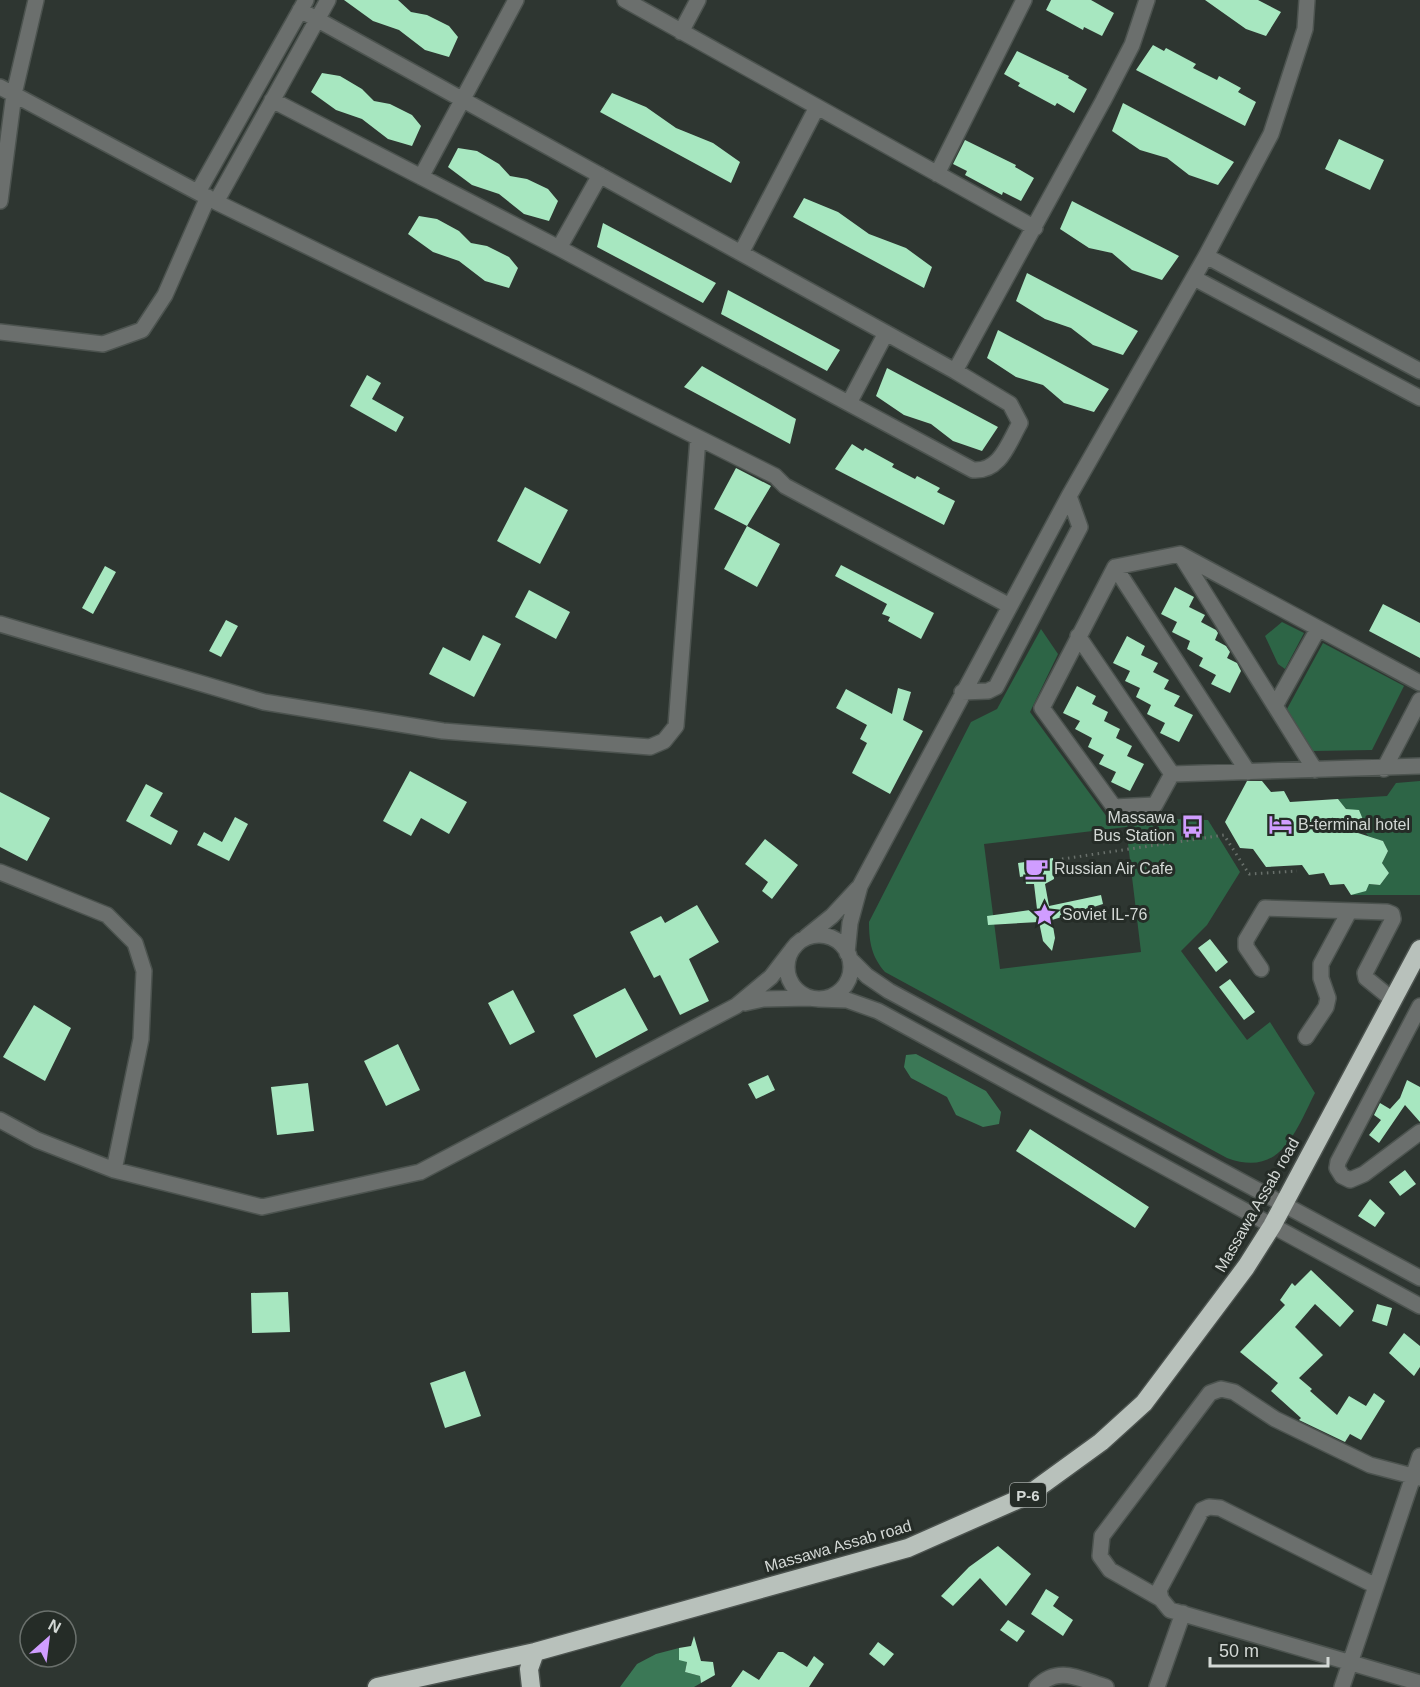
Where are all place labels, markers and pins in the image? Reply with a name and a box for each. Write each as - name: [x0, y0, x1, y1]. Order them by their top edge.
- place label: Massawa Bus Station: [1093, 809, 1175, 844]
- hotel icon: B-terminal hotel: [1267, 811, 1293, 837]
- bus stop icon: Massawa Bus Station: [1180, 813, 1206, 839]
- place label: B-terminal hotel: [1298, 816, 1410, 833]
- cafe icon: Russian Air Cafe: [1023, 855, 1049, 881]
- place label: Russian Air Cafe: [1054, 860, 1173, 877]
- place icon: Soviet IL-76: [1031, 901, 1057, 927]
- place label: Soviet IL-76: [1062, 906, 1147, 923]

